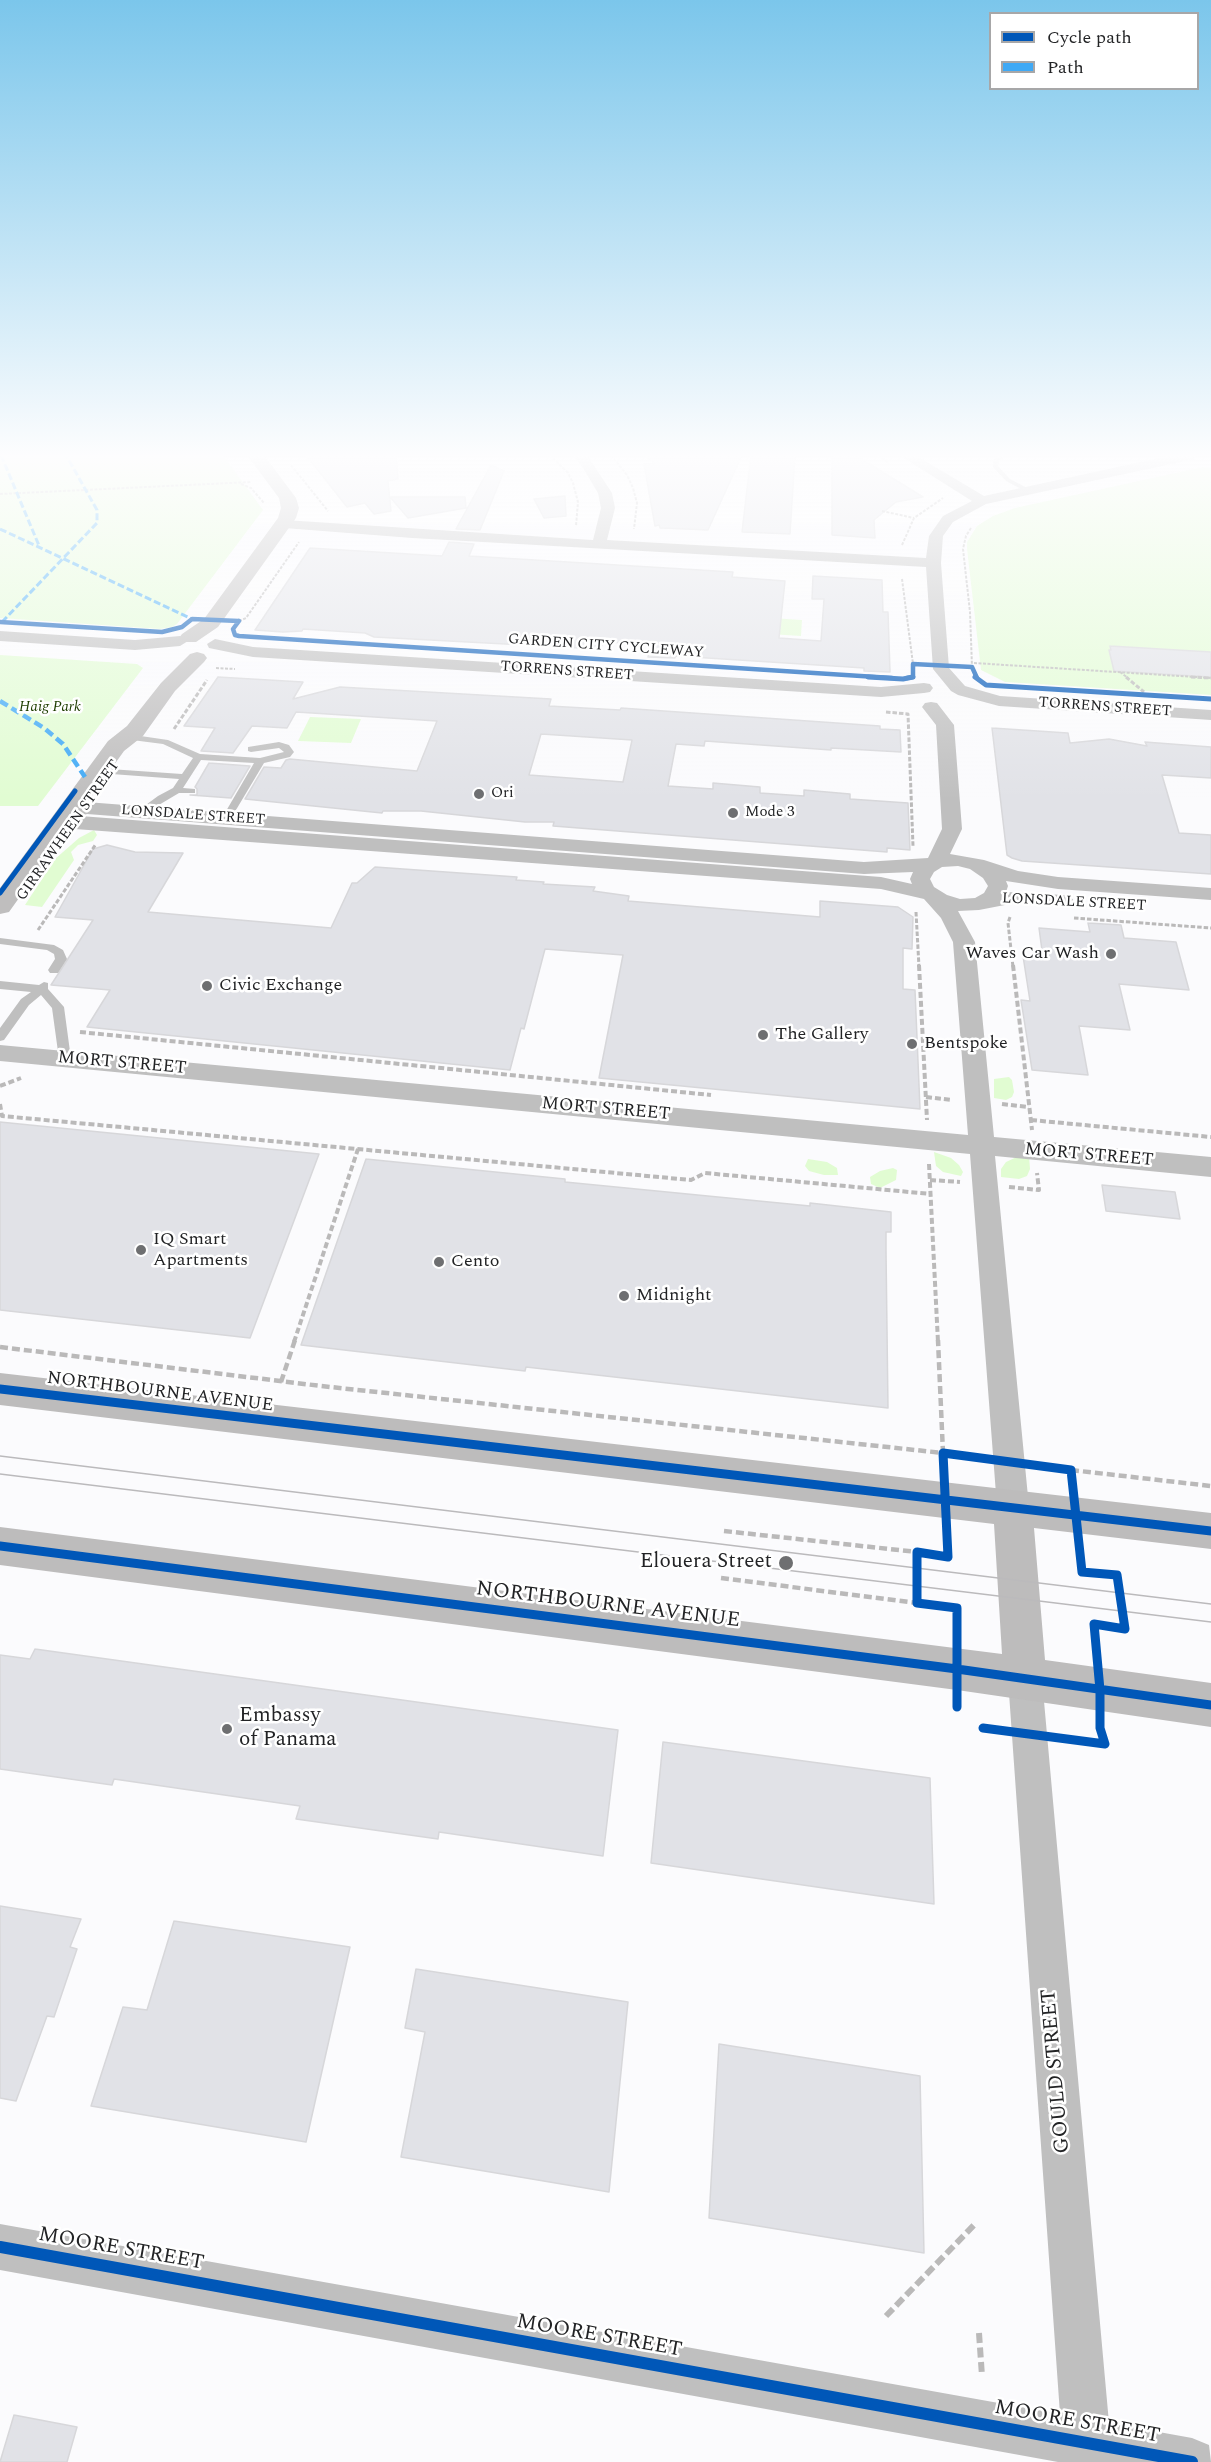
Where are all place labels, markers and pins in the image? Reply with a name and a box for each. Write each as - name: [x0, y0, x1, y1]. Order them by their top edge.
- place label: Ori: [491, 785, 514, 803]
- marker: Ori: [472, 787, 486, 801]
- place label: Mode 3: [745, 804, 794, 822]
- marker: Mode 3: [726, 806, 740, 820]
- place label: Waves Car Wash: [965, 943, 1099, 965]
- marker: Waves Car Wash: [1104, 947, 1118, 961]
- place label: Civic Exchange: [219, 975, 342, 997]
- marker: Civic Exchange: [200, 979, 214, 993]
- place label: The Gallery: [775, 1024, 868, 1046]
- marker: The Gallery: [756, 1028, 770, 1042]
- place label: Bentspoke: [924, 1033, 1008, 1055]
- marker: Bentspoke: [905, 1037, 919, 1051]
- place label: IQ Smart Apartments: [153, 1229, 248, 1272]
- marker: IQ Smart Apartments: [134, 1243, 148, 1257]
- place label: Cento: [451, 1251, 499, 1273]
- marker: Cento: [432, 1255, 446, 1269]
- place label: Midnight: [636, 1285, 711, 1307]
- marker: Midnight: [617, 1289, 631, 1303]
- place label: Elouera Street: [640, 1550, 772, 1576]
- marker: Elouera Street: [777, 1554, 795, 1572]
- place label: Embassy of Panama: [239, 1704, 337, 1754]
- marker: Embassy of Panama: [220, 1722, 234, 1736]

